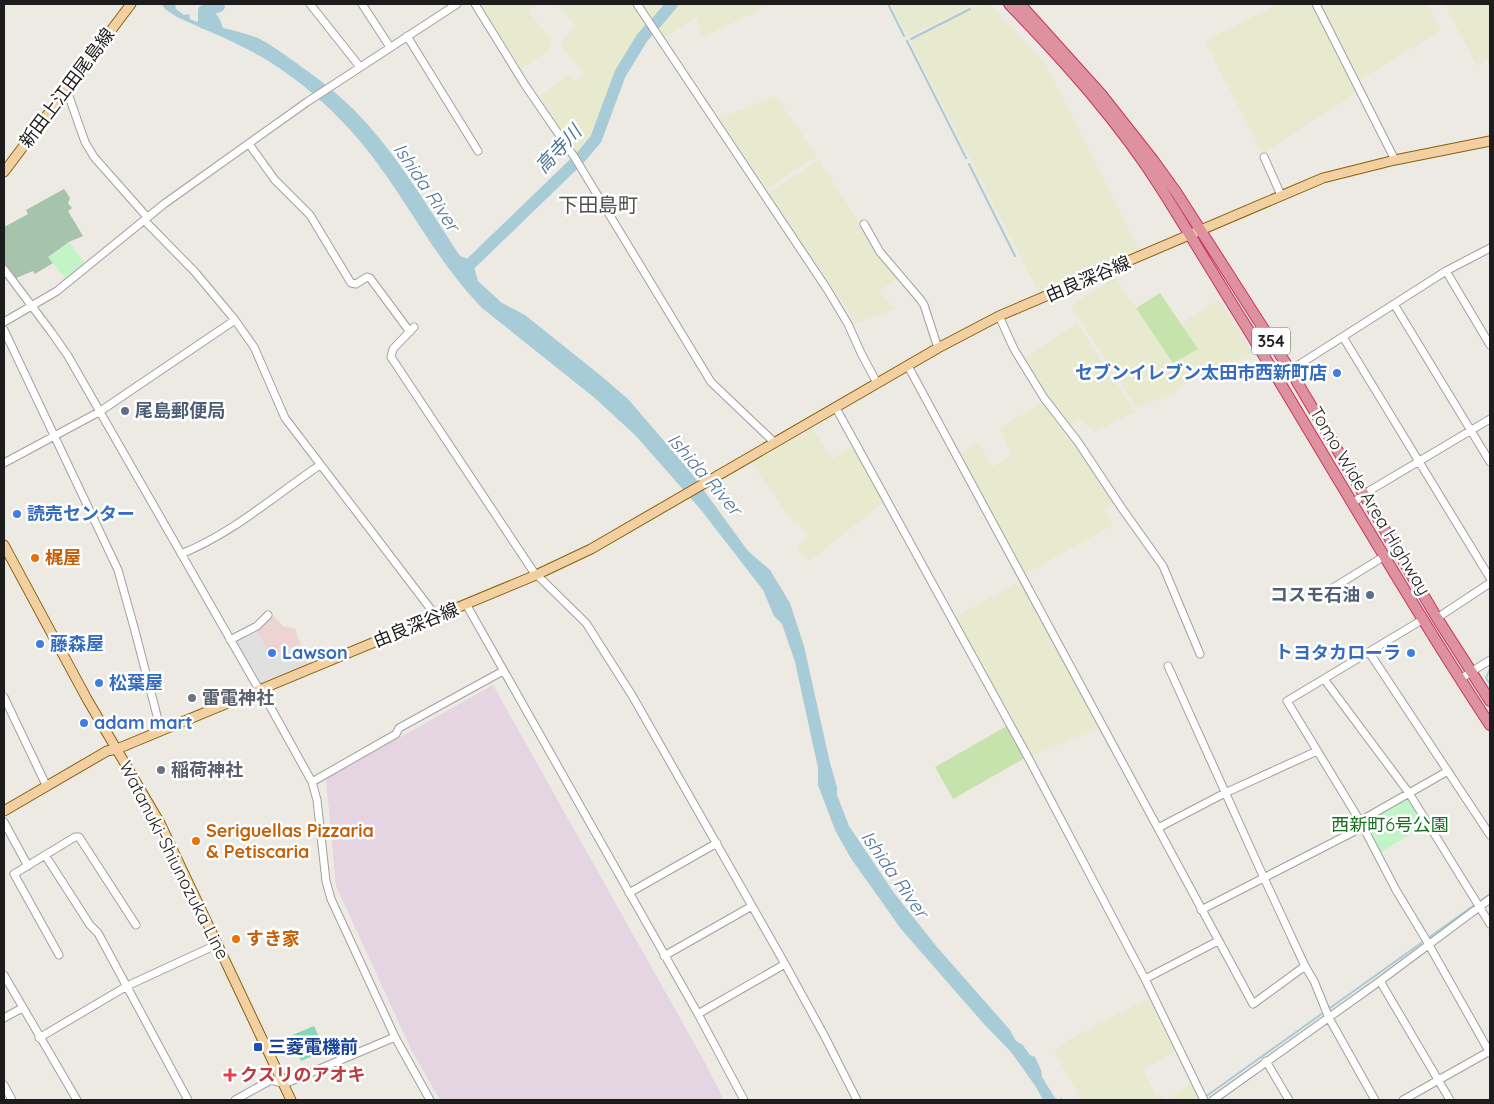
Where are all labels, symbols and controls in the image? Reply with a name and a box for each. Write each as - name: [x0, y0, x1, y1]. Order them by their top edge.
- street label: 新田上江田尾島線: [14, 23, 119, 152]
- water label: 高寺川: [530, 119, 588, 178]
- water label: Ishida River: [389, 138, 467, 238]
- district label: 下田島町: [558, 192, 638, 217]
- street label: 由良深谷線: [1042, 250, 1134, 307]
- road number: 354: [1252, 328, 1290, 354]
- place label: セブンイレブン太田市西新町店: [1075, 361, 1327, 384]
- marker: セブンイレブン太田市西新町店: [1331, 367, 1343, 379]
- place label: 尾島郵便局: [135, 399, 225, 422]
- street label: Tomo Wide Area Highway: [1305, 402, 1436, 599]
- marker: 尾島郵便局: [119, 405, 131, 417]
- water label: Ishida River: [663, 428, 749, 522]
- place label: 読売センター: [27, 502, 135, 525]
- marker: 読売センター: [11, 508, 23, 520]
- place label: 梶屋: [45, 546, 81, 569]
- marker: 梶屋: [29, 552, 41, 564]
- place label: コスモ石油: [1270, 583, 1360, 606]
- marker: コスモ石油: [1364, 589, 1376, 601]
- street label: 由良深谷線: [370, 597, 462, 652]
- place label: 藤森屋: [50, 632, 104, 655]
- marker: 藤森屋: [34, 638, 46, 650]
- place label: Lawson: [282, 641, 348, 664]
- place label: トヨタカローラ: [1275, 641, 1401, 664]
- marker: Lawson: [266, 647, 278, 659]
- marker: トヨタカローラ: [1405, 647, 1417, 659]
- place label: 松葉屋: [109, 671, 163, 694]
- marker: 松葉屋: [93, 677, 105, 689]
- place label: 雷電神社: [202, 686, 274, 709]
- marker: 雷電神社: [186, 692, 198, 704]
- place label: adam mart: [94, 711, 193, 734]
- marker: adam mart: [78, 717, 90, 729]
- street label: Watanuki-Shiunozuka Line: [114, 757, 235, 963]
- place label: 稲荷神社: [171, 758, 243, 781]
- marker: 稲荷神社: [155, 764, 167, 776]
- park label: 西新町6号公園: [1331, 813, 1449, 836]
- place label: Seriguellas Pizzaria & Petiscaria: [206, 819, 374, 863]
- water label: Ishida River: [856, 826, 935, 925]
- marker: Seriguellas Pizzaria & Petiscaria: [190, 835, 202, 847]
- place label: すき家: [246, 927, 300, 950]
- marker: すき家: [230, 933, 242, 945]
- place label: 三菱電機前: [268, 1035, 358, 1058]
- marker: 三菱電機前: [252, 1041, 264, 1053]
- place label: クスリのアオキ: [240, 1063, 365, 1086]
- marker: クスリのアオキ: [224, 1069, 236, 1081]

